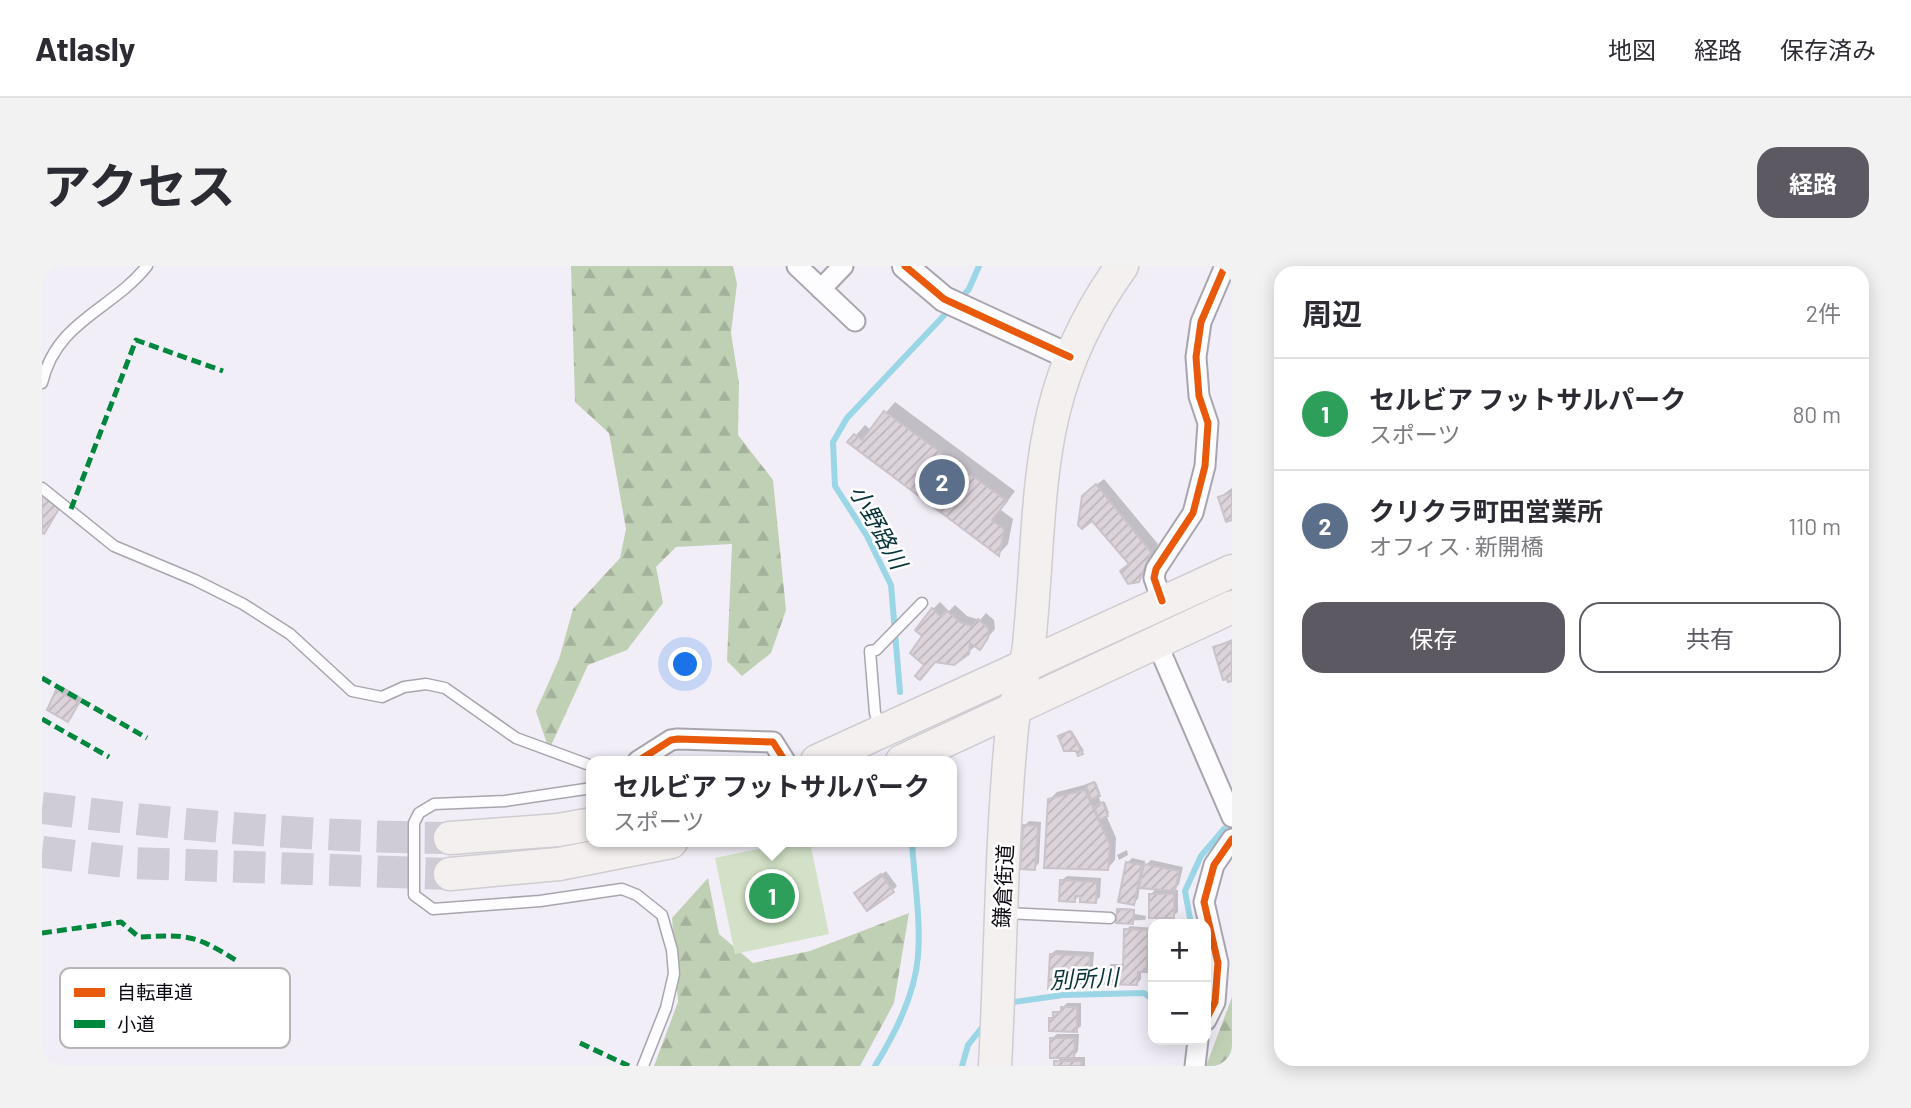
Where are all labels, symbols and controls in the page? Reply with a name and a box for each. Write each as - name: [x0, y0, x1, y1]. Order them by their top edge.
- text: Atlasly: [35, 28, 135, 68]
- text: 地図: [1608, 35, 1656, 64]
- text: 経路: [1694, 35, 1742, 64]
- text: 保存済み: [1780, 35, 1876, 64]
- button: 経路: [1757, 147, 1869, 218]
- text: アクセス: [42, 155, 236, 214]
- text: 周辺: [1302, 295, 1362, 331]
- text: 2件: [1806, 299, 1841, 327]
- text: セルビア フットサルパーク: [1369, 383, 1686, 414]
- text: 1: [1321, 400, 1329, 428]
- text: 80 m: [1792, 400, 1841, 428]
- text: スポーツ: [1369, 420, 1461, 448]
- pin: 2: [919, 456, 965, 508]
- water label: 小野路川: [844, 479, 915, 576]
- text: クリクラ町田営業所: [1369, 495, 1603, 526]
- text: 2: [1319, 512, 1331, 540]
- text: 110 m: [1788, 512, 1841, 540]
- text: オフィス · 新開橋: [1369, 532, 1544, 560]
- button: 保存: [1302, 602, 1565, 673]
- button: 共有: [1579, 602, 1841, 673]
- your location: [668, 647, 702, 681]
- popup: [586, 756, 957, 847]
- text: セルビア フットサルパーク: [613, 770, 930, 801]
- text: スポーツ: [613, 807, 704, 835]
- street label: 鎌倉街道: [988, 843, 1017, 929]
- pin: 1: [749, 870, 795, 922]
- map controls: [1148, 919, 1211, 1045]
- button: +: [1148, 919, 1211, 982]
- water label: 別所川: [1049, 962, 1122, 994]
- legend: [60, 968, 290, 1048]
- text: 自転車道: [117, 980, 193, 1003]
- button: −: [1148, 982, 1211, 1045]
- text: 小道: [117, 1012, 155, 1035]

